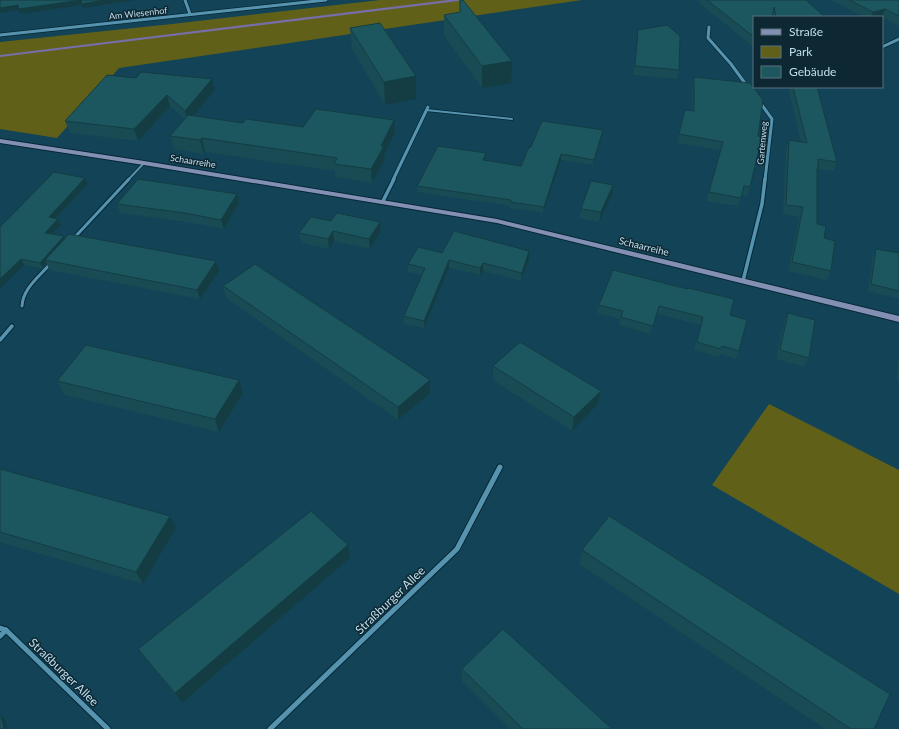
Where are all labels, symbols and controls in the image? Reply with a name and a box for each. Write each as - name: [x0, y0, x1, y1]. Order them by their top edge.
- street label: Am Wiesenhof: [108, 4, 169, 22]
- legend: [753, 16, 883, 88]
- text: Straße: [789, 24, 823, 39]
- text: Park: [789, 44, 813, 59]
- text: Gebäude: [789, 64, 836, 79]
- street label: Gartenweg: [755, 120, 769, 165]
- street label: Schaarreihe: [169, 152, 217, 170]
- street label: Schaarreihe: [618, 234, 670, 258]
- street label: Straßburger Allee: [352, 563, 428, 637]
- street label: Straßburger Allee: [26, 635, 102, 709]

